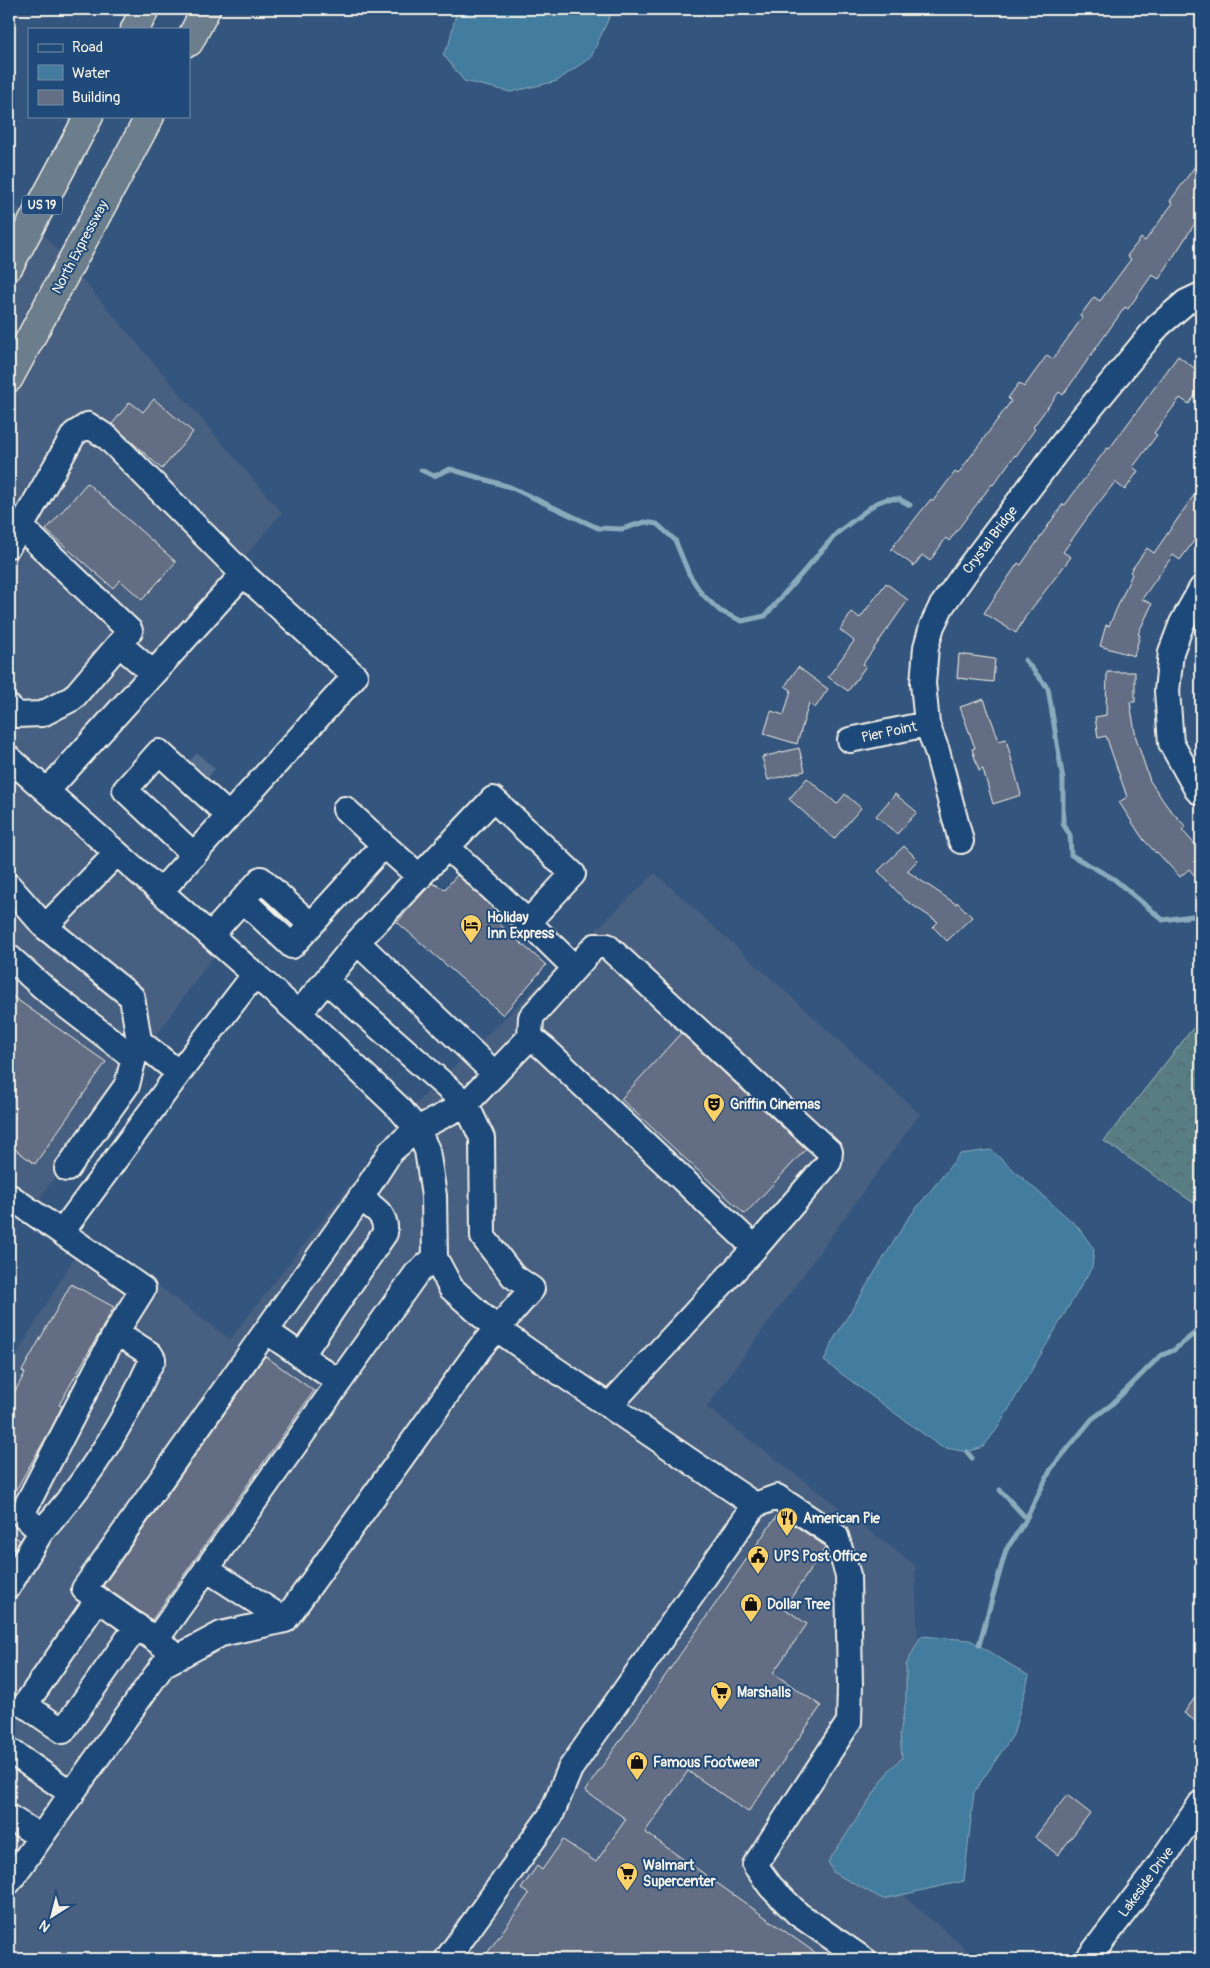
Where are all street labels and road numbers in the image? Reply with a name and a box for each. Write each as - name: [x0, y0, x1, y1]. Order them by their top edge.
- road number: US 19: [22, 196, 62, 214]
- street label: North Expressway: [48, 197, 112, 297]
- street label: Crystal Bridge: [959, 503, 1021, 577]
- street label: Pier Point: [860, 718, 919, 746]
- street label: Lakeside Drive: [1115, 1843, 1177, 1920]

